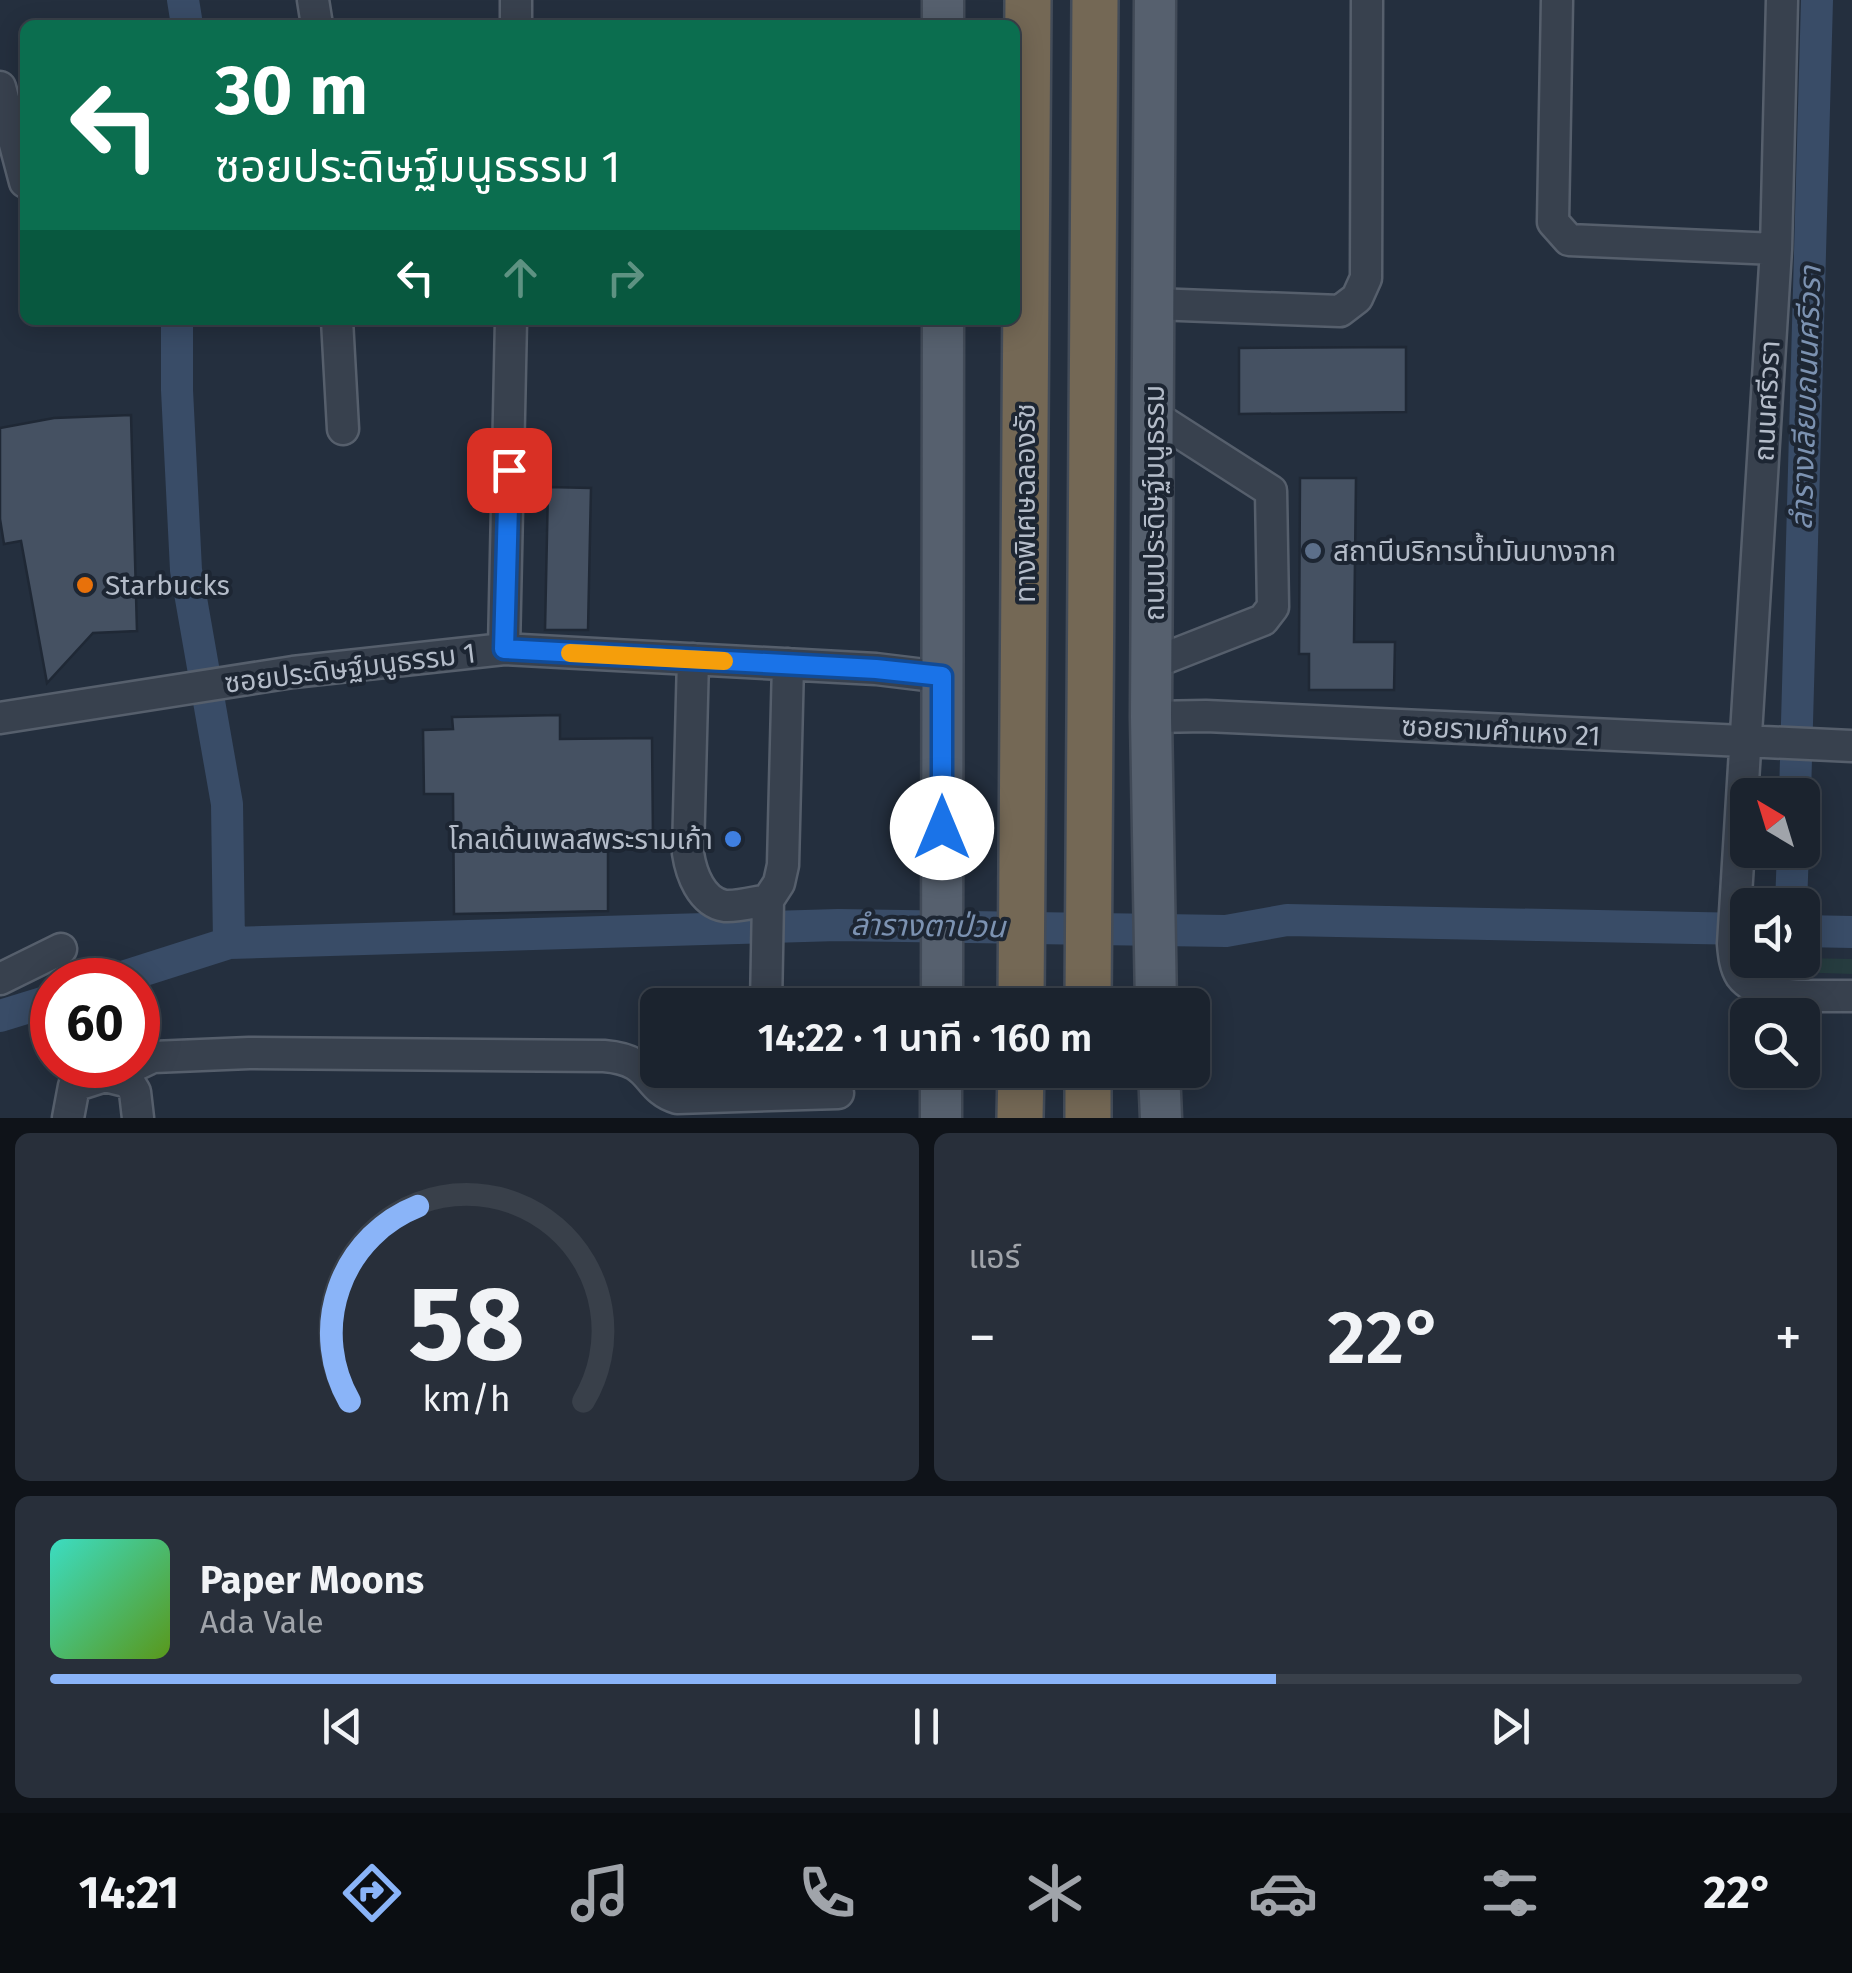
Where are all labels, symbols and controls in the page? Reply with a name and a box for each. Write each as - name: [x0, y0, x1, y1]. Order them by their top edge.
- text: 30 m: [215, 49, 368, 133]
- icon: left: [50, 60, 180, 190]
- text: ซอยประดิษฐ์มนูธรรม 1: [215, 140, 621, 194]
- icon: left: [388, 250, 443, 305]
- icon: ahead: [493, 250, 548, 305]
- icon: right: [598, 250, 653, 305]
- water label: ลำรางเลียบถนนศรีวรา: [1783, 264, 1829, 530]
- street label: ถนนศรีวรา: [1747, 340, 1787, 462]
- street label: ถนนประดิษฐ์มนูธรรม: [1138, 385, 1172, 621]
- street label: ทางพิเศษฉลองรัช: [1009, 403, 1042, 603]
- pin: [467, 428, 552, 513]
- icon: arrive: [482, 443, 537, 498]
- place label: สถานีบริการน้ำมันบางจาก: [1333, 532, 1616, 568]
- marker: สถานีบริการน้ำมันบางจาก: [1302, 540, 1324, 562]
- place label: Starbucks: [105, 569, 230, 602]
- marker: Starbucks: [74, 574, 96, 596]
- street label: ซอยประดิษฐ์มนูธรรม 1: [223, 636, 477, 701]
- street label: ซอยรามคำแหง 21: [1401, 709, 1601, 753]
- position arrow: [890, 776, 994, 880]
- north arrow: [1730, 778, 1820, 868]
- map controls: [1730, 778, 1820, 1088]
- place label: โกลเด้นเพลสพระรามเก้า: [449, 823, 713, 856]
- marker: โกลเด้นเพลสพระรามเก้า: [722, 828, 744, 850]
- button: sound: [1730, 888, 1820, 978]
- water label: ลำรางตาป่วน: [850, 907, 1007, 945]
- speed limit sign: 60: [30, 958, 160, 1088]
- button: search: [1730, 998, 1820, 1088]
- text: 14:22 · 1 นาที · 160 m: [758, 1015, 1092, 1061]
- text: แอร์: [969, 1238, 1020, 1276]
- text: 58: [409, 1262, 525, 1387]
- text: 22°: [1327, 1293, 1443, 1383]
- text: −: [969, 1305, 996, 1371]
- text: +: [1775, 1305, 1802, 1371]
- text: km/h: [423, 1378, 511, 1420]
- text: Paper Moons: [200, 1557, 424, 1603]
- text: Ada Vale: [200, 1603, 324, 1641]
- icon: previous: [315, 1699, 370, 1754]
- icon: pause: [899, 1699, 954, 1754]
- icon: next: [1483, 1699, 1538, 1754]
- icon: directions: [337, 1858, 407, 1928]
- icon: music: [565, 1858, 635, 1928]
- icon: phone: [792, 1858, 862, 1928]
- icon: climate: [1020, 1858, 1090, 1928]
- icon: car: [1248, 1858, 1318, 1928]
- icon: filters: [1475, 1858, 1545, 1928]
- text: 14:21: [79, 1866, 179, 1920]
- text: 22°: [1703, 1866, 1773, 1920]

